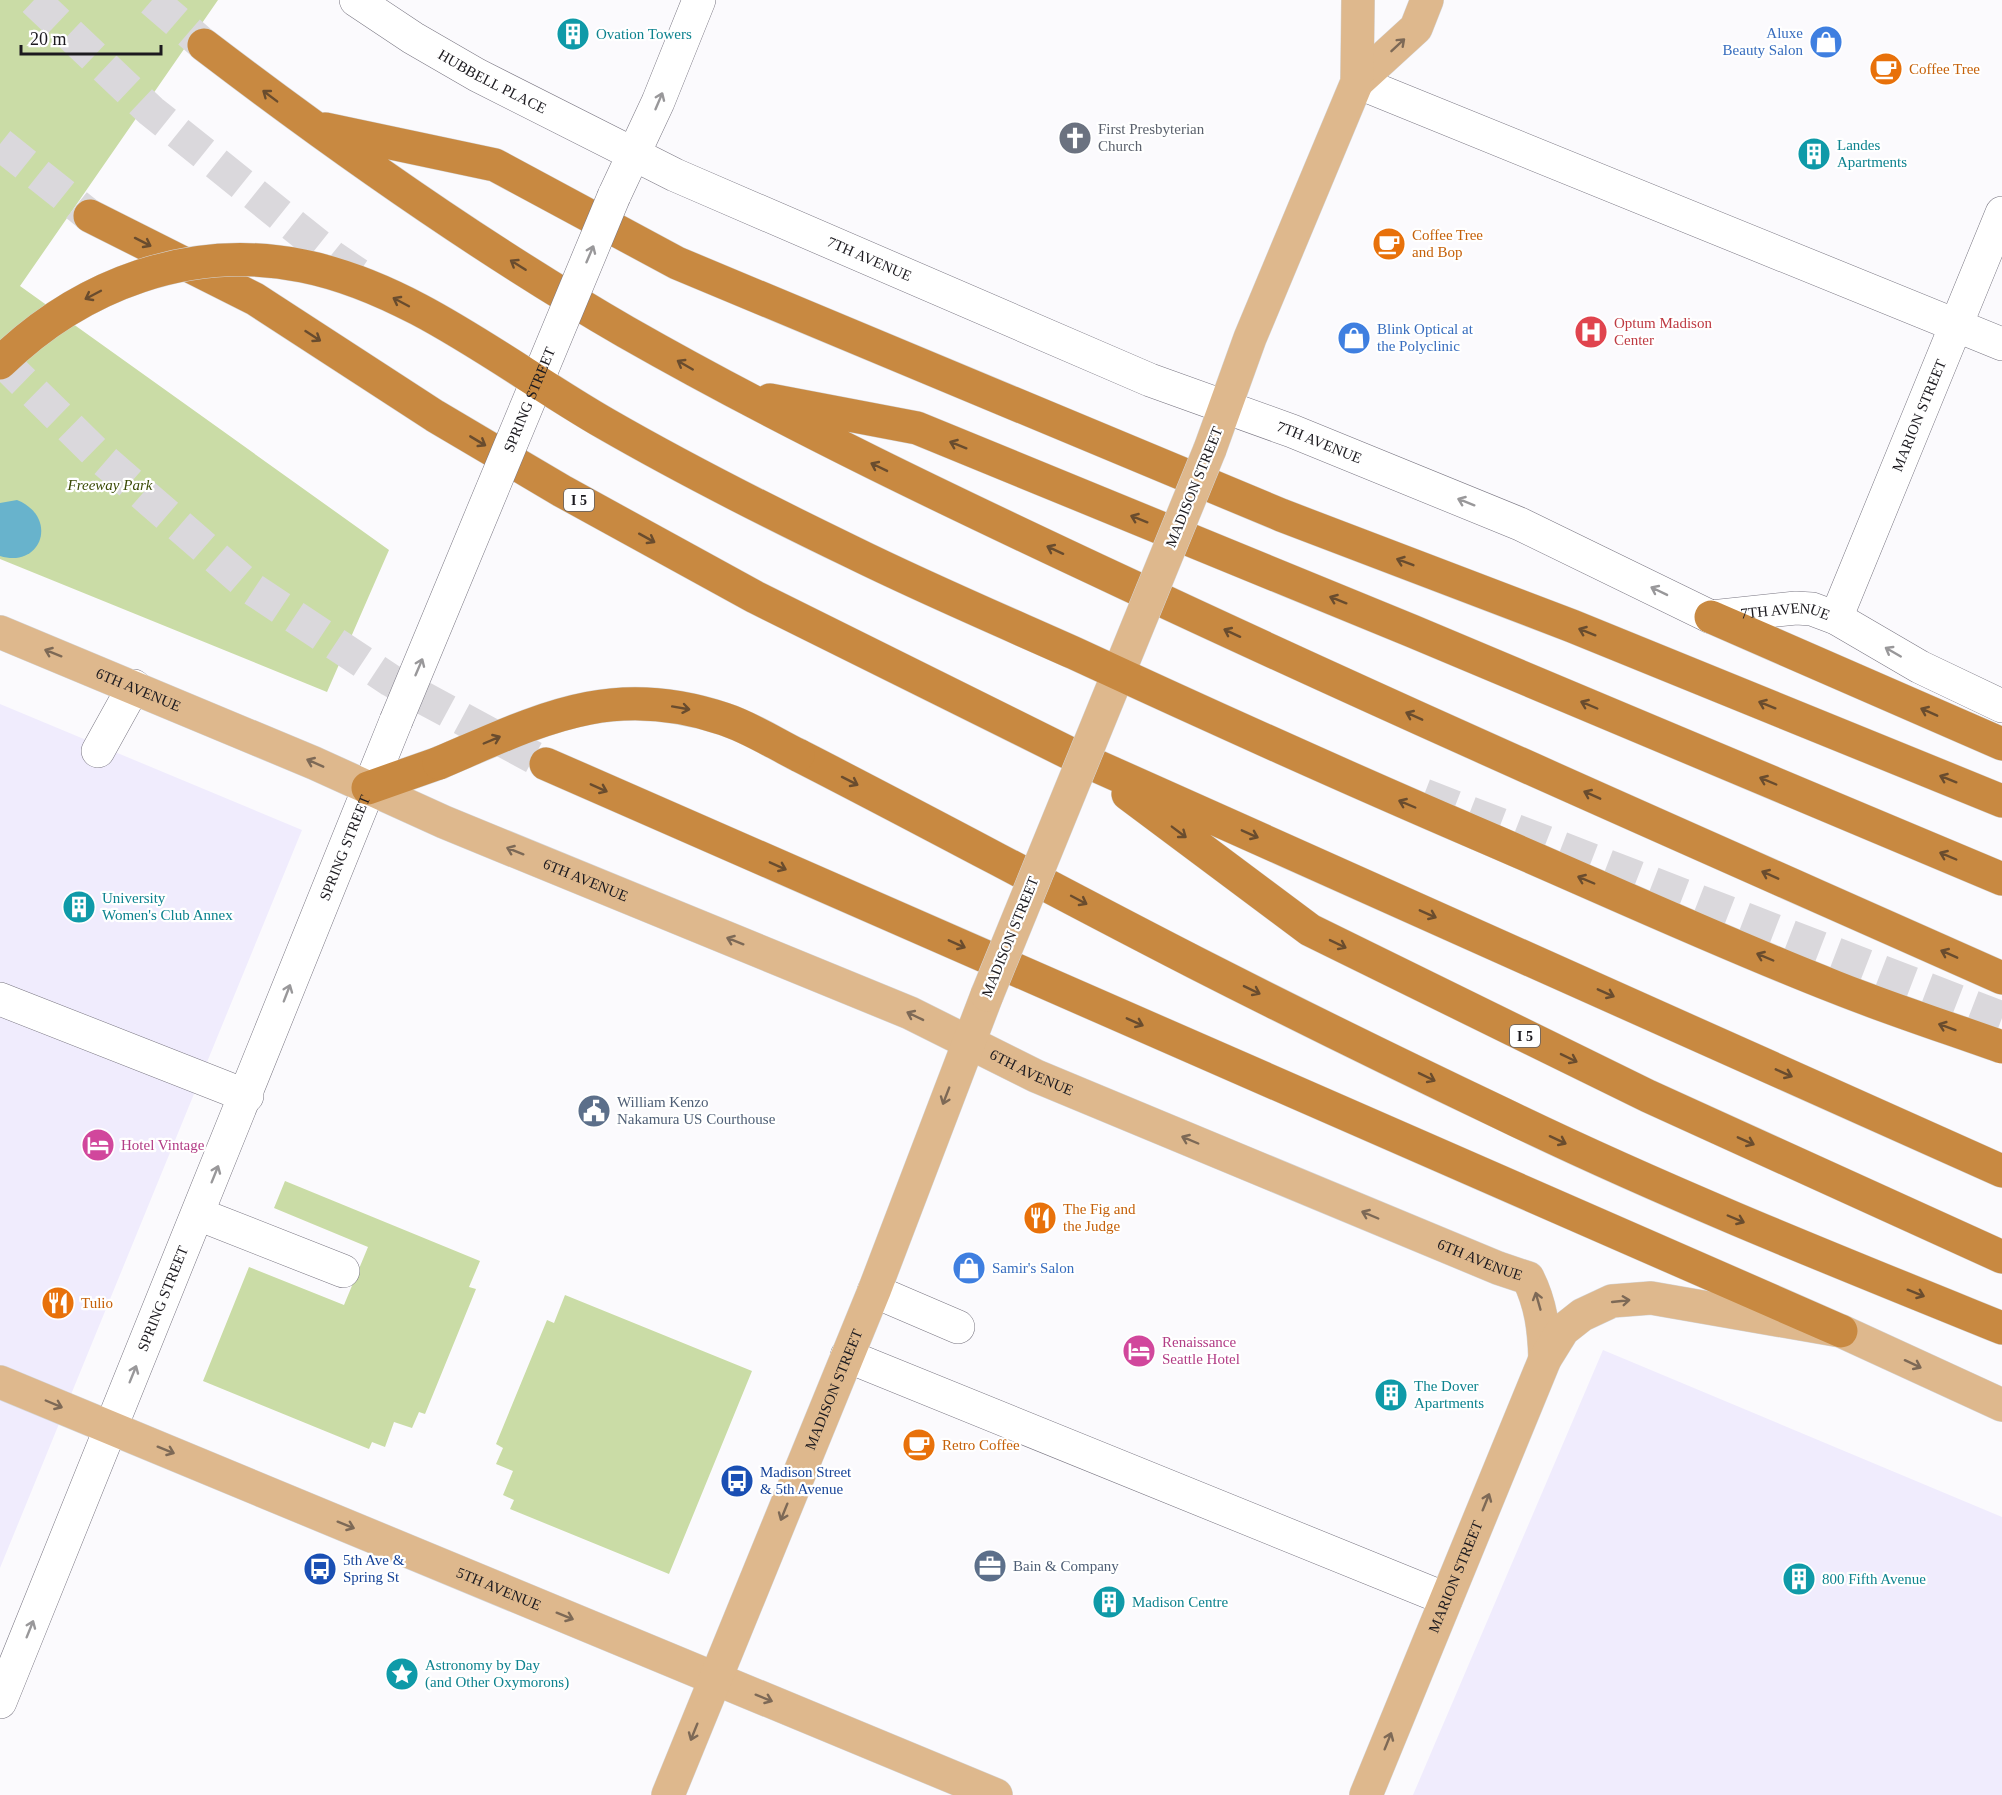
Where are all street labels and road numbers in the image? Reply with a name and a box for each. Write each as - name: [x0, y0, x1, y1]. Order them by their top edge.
- street label: HUBBELL PLACE: [435, 46, 549, 117]
- street label: 7TH AVENUE: [825, 234, 914, 284]
- street label: SPRING STREET: [501, 345, 558, 454]
- street label: MARION STREET: [1889, 357, 1949, 474]
- street label: 7TH AVENUE: [1275, 418, 1364, 467]
- street label: MADISON STREET: [1162, 424, 1226, 550]
- road number: I 5: [564, 489, 594, 511]
- street label: 7TH AVENUE: [1740, 600, 1832, 623]
- street label: 6TH AVENUE: [94, 665, 183, 715]
- street label: SPRING STREET: [316, 793, 373, 903]
- street label: 6TH AVENUE: [541, 856, 630, 905]
- street label: MADISON STREET: [978, 874, 1042, 1000]
- road number: I 5: [1510, 1025, 1540, 1047]
- street label: 6TH AVENUE: [987, 1046, 1076, 1099]
- street label: 6TH AVENUE: [1435, 1236, 1525, 1284]
- street label: SPRING STREET: [134, 1244, 191, 1354]
- street label: MADISON STREET: [802, 1327, 865, 1452]
- street label: MARION STREET: [1426, 1518, 1486, 1635]
- street label: 5TH AVENUE: [454, 1564, 544, 1614]

